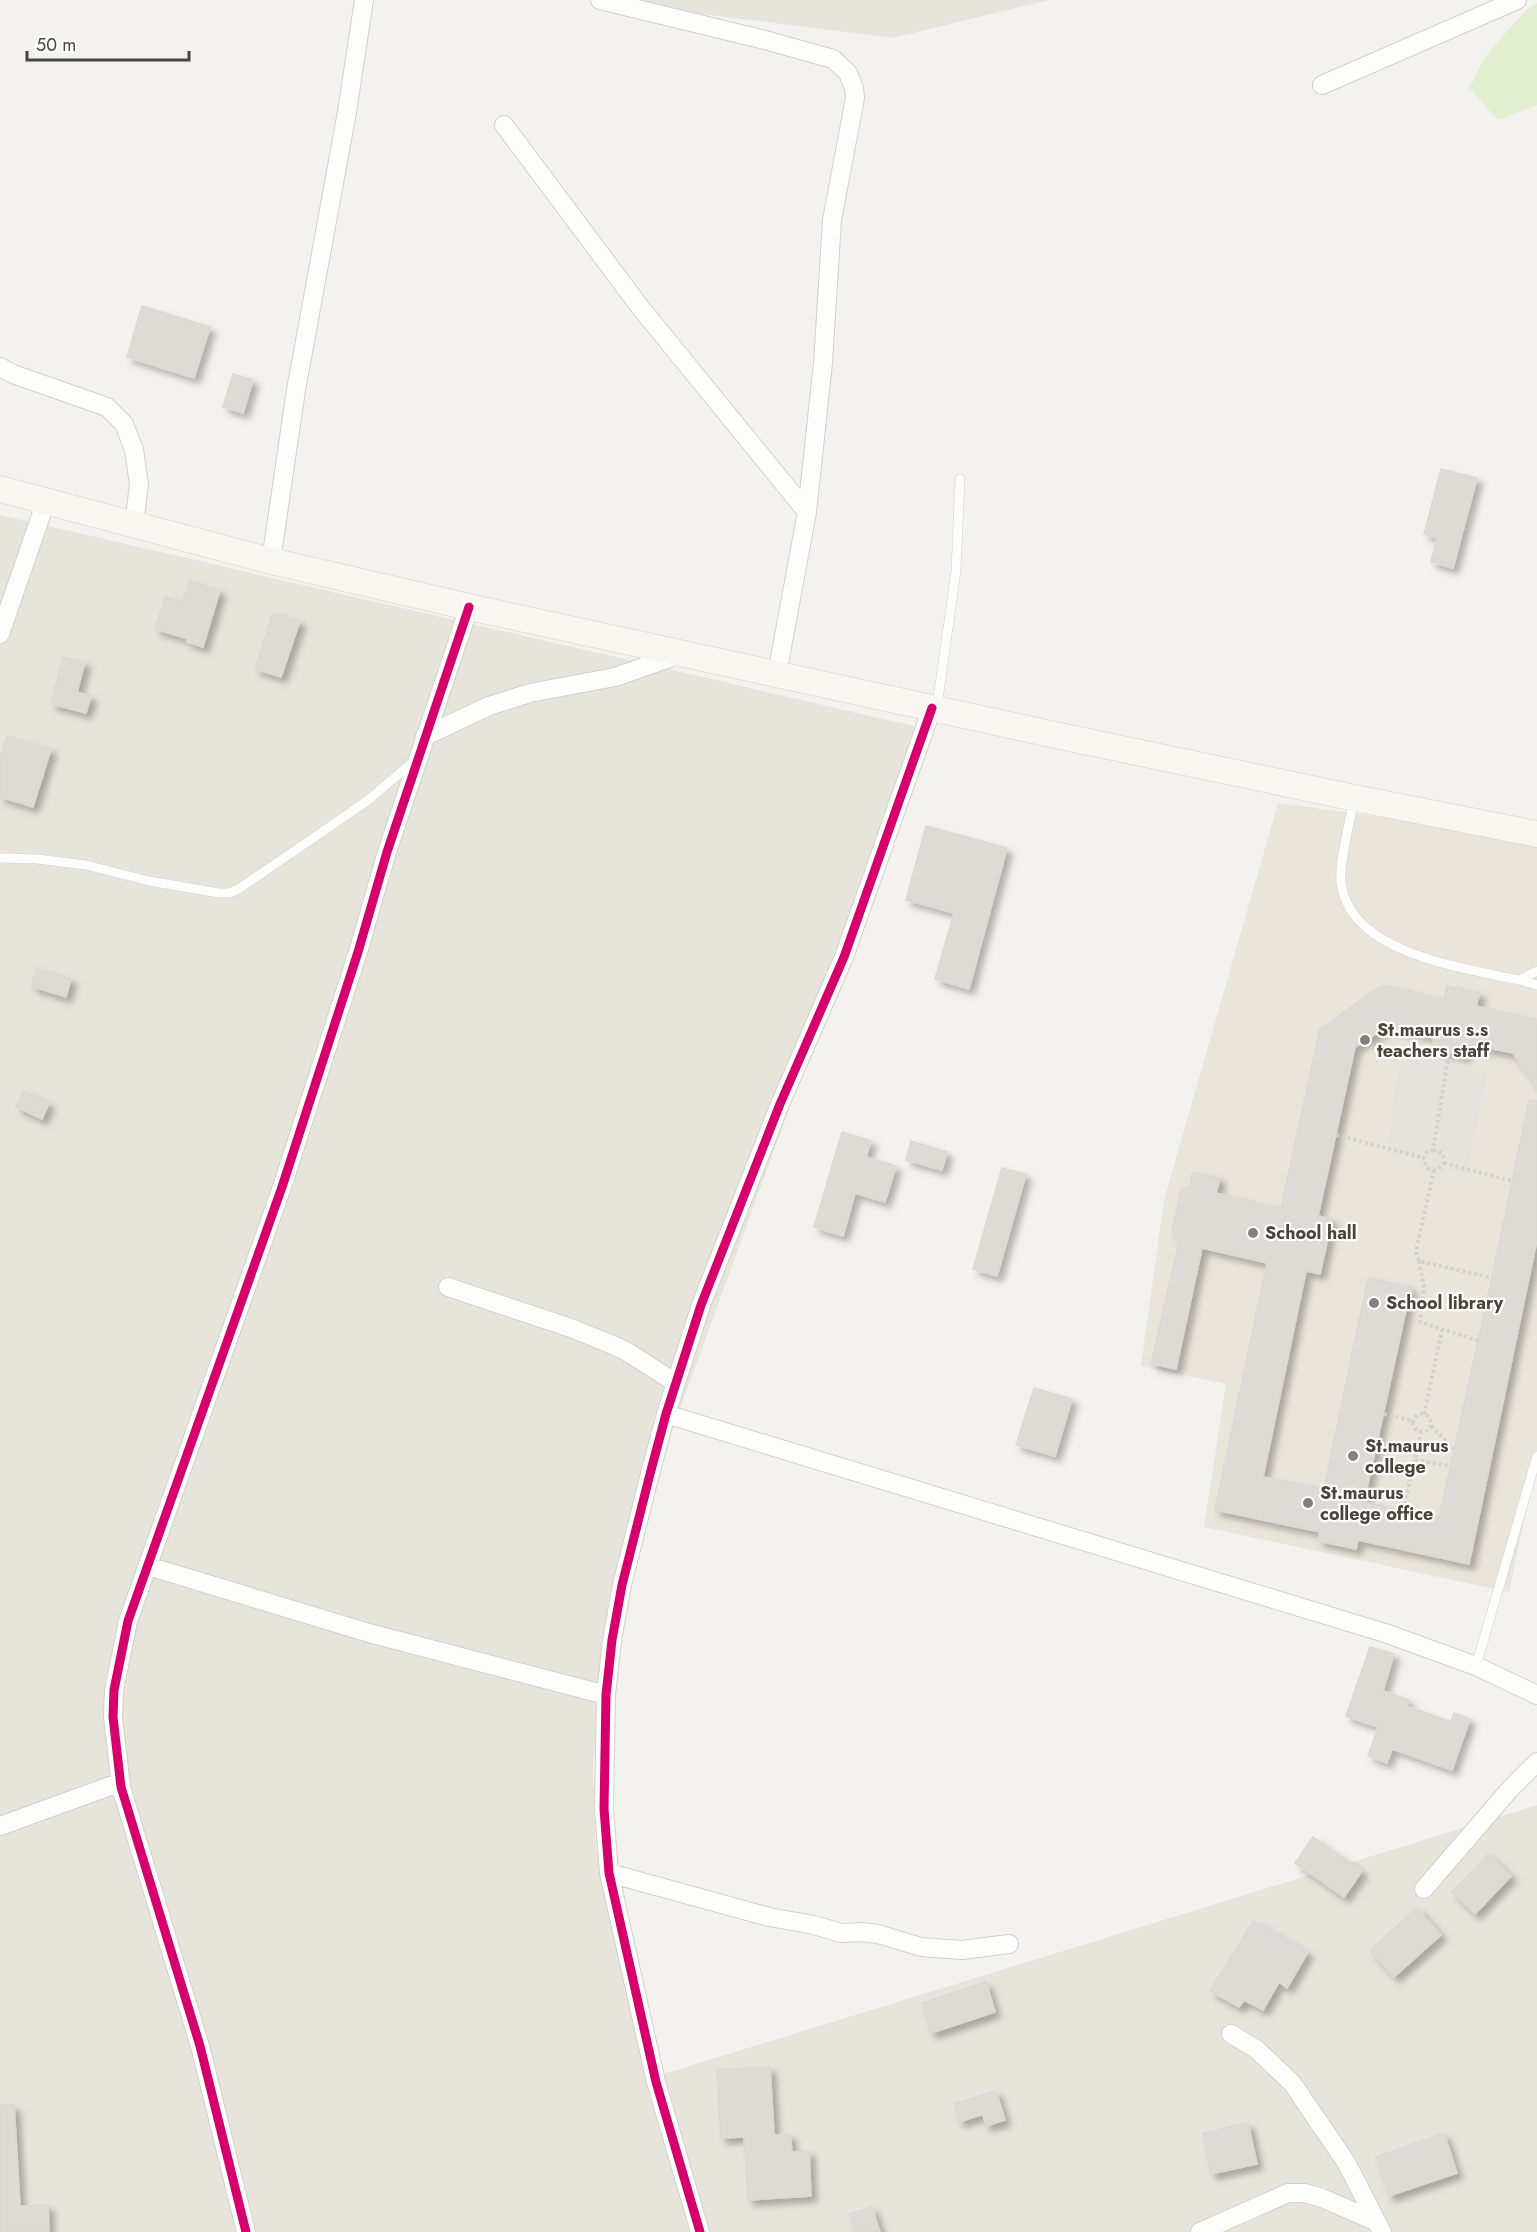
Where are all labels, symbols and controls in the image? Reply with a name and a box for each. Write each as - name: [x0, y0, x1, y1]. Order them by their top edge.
- scale bar: [27, 24, 189, 62]
- text: 50 m: [36, 32, 76, 58]
- place label: St.maurus s.s teachers staff: [1377, 1017, 1490, 1064]
- marker: St.maurus s.s teachers staff: [1358, 1033, 1372, 1047]
- place label: School hall: [1265, 1220, 1357, 1246]
- marker: School hall: [1246, 1226, 1260, 1240]
- place label: School library: [1386, 1290, 1504, 1316]
- marker: School library: [1367, 1296, 1381, 1310]
- place label: St.maurus college: [1365, 1433, 1449, 1480]
- marker: St.maurus college: [1346, 1449, 1360, 1463]
- place label: St.maurus college office: [1320, 1480, 1433, 1527]
- marker: St.maurus college office: [1301, 1496, 1315, 1510]

